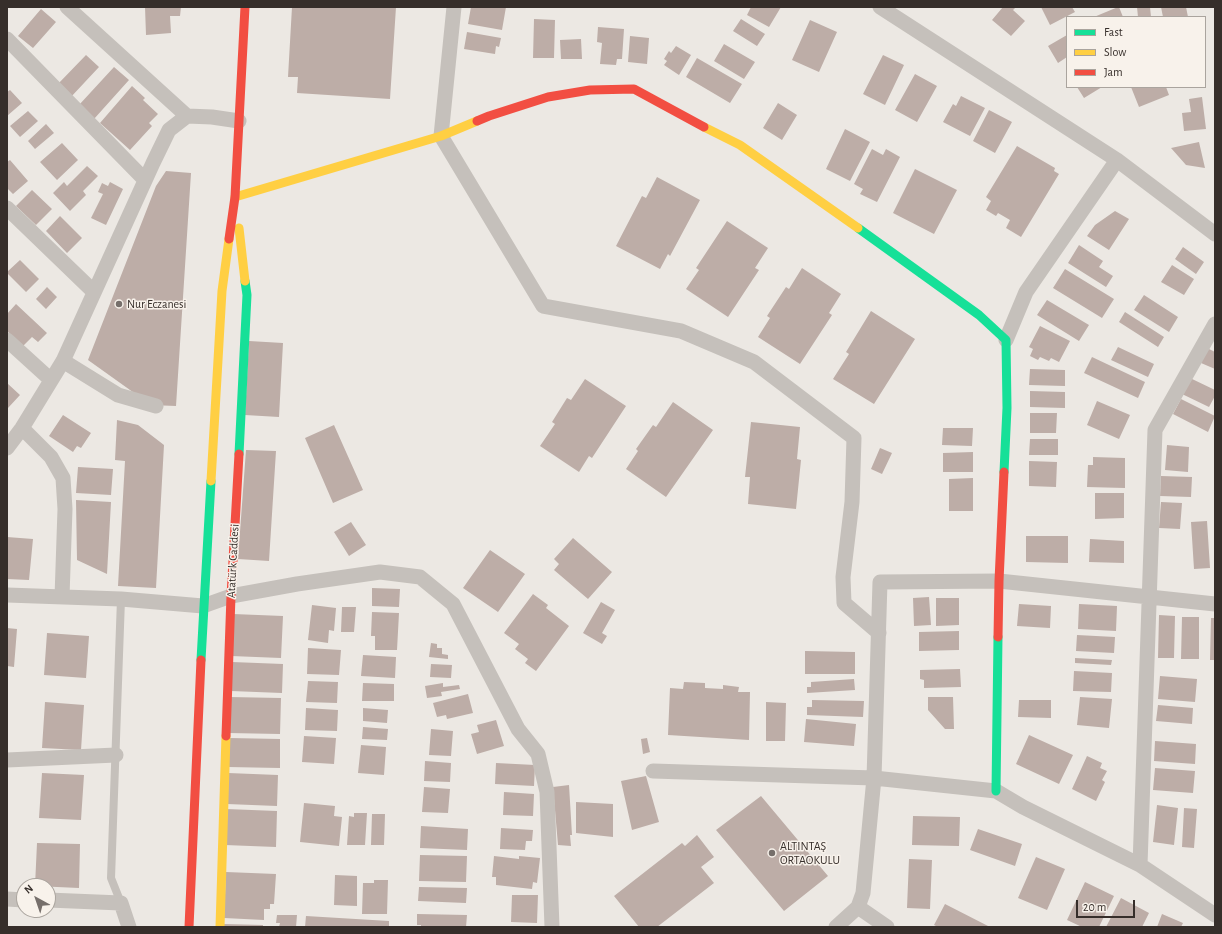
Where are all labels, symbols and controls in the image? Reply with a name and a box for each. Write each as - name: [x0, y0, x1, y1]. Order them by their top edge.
- legend: [1066, 16, 1206, 88]
- text: Fast: [1104, 26, 1123, 38]
- text: Slow: [1104, 46, 1126, 58]
- text: Jam: [1104, 66, 1123, 78]
- place label: Nur Eczanesi: [127, 297, 186, 311]
- marker: Nur Eczanesi: [114, 299, 124, 309]
- street label: Atatürk Caddesi: [224, 524, 242, 598]
- place label: ALTINTAŞ ORTAOKULU: [780, 839, 840, 867]
- marker: ALTINTAŞ ORTAOKULU: [767, 848, 777, 858]
- north arrow: [16, 878, 56, 918]
- text: N: [22, 883, 35, 896]
- scale bar: [1078, 892, 1137, 918]
- text: 20 m: [1083, 901, 1106, 913]

